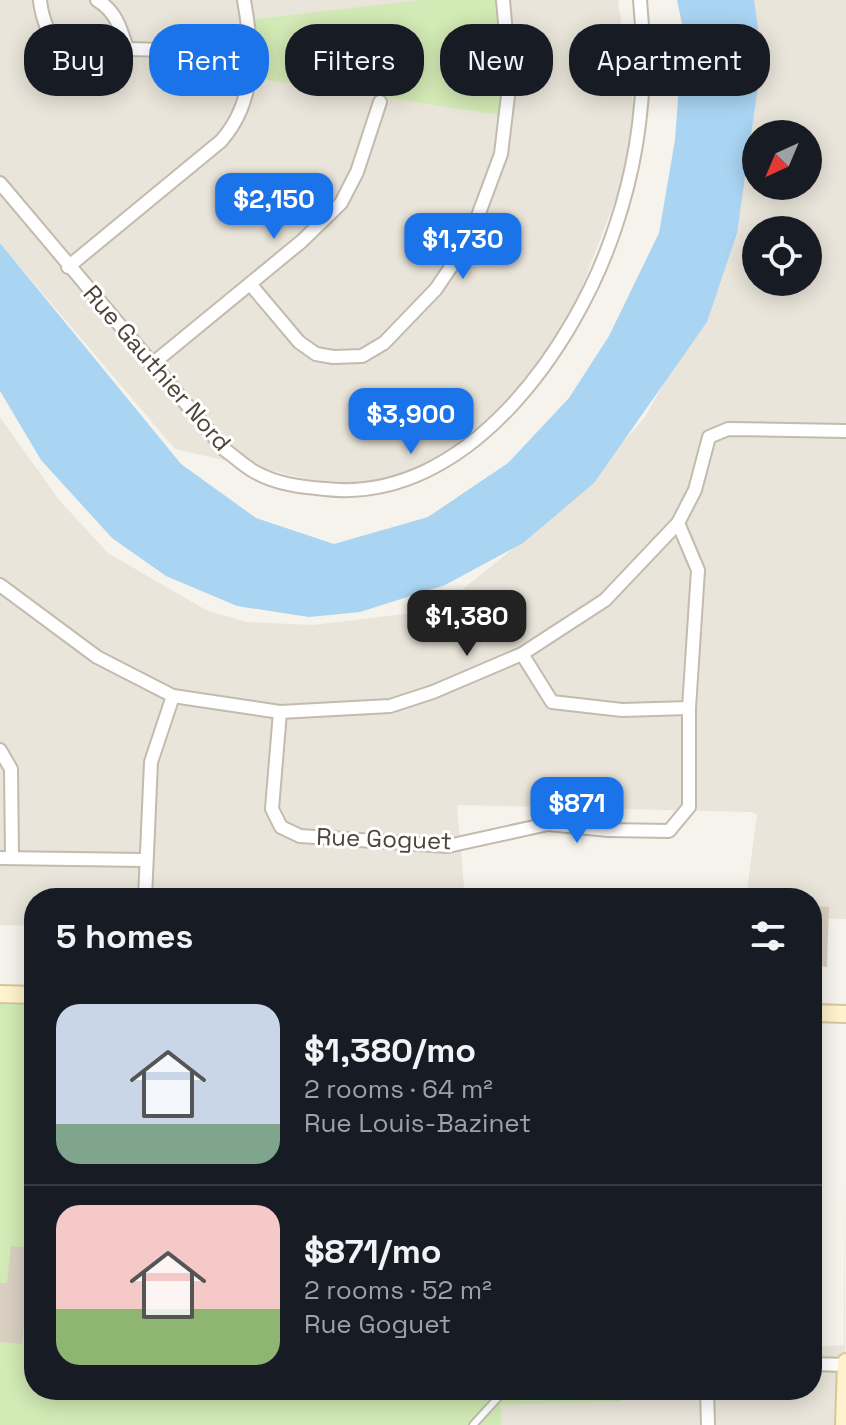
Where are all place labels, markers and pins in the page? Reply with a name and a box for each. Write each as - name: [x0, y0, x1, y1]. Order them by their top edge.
- pin: $2,150: [209, 173, 339, 241]
- pin: $1,730: [398, 213, 528, 281]
- pin: $3,900: [346, 388, 476, 456]
- pin: $1,380: [402, 590, 532, 658]
- pin: $871: [530, 777, 624, 845]

